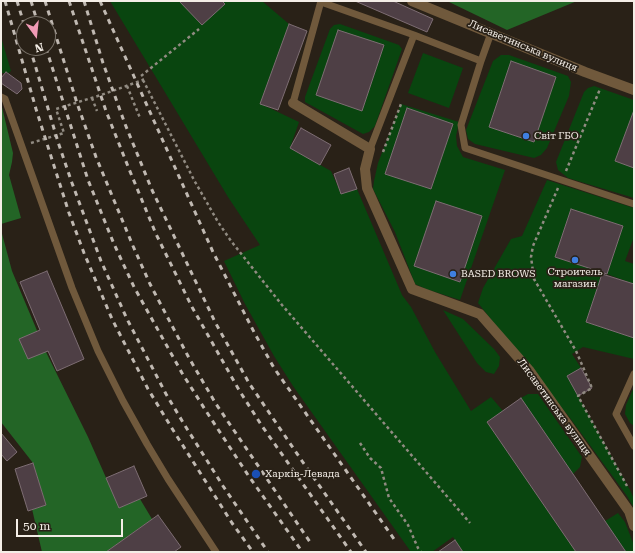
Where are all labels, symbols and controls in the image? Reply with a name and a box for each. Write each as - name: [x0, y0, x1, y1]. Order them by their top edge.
- north arrow: [16, 16, 56, 56]
- street label: Лисаветинська вулиця: [467, 18, 579, 74]
- text: N: [33, 40, 45, 54]
- place label: Світ ГБО: [534, 130, 579, 142]
- marker: Світ ГБО: [521, 131, 531, 141]
- marker: Строитель магазин: [570, 255, 580, 265]
- place label: Строитель магазин: [548, 266, 602, 290]
- place label: BASED BROWS: [461, 268, 536, 280]
- marker: BASED BROWS: [448, 269, 458, 279]
- street label: Лисаветинська вулиця: [515, 356, 593, 458]
- marker: Харків-Левада: [250, 468, 262, 480]
- place label: Харків-Левада: [265, 468, 340, 480]
- scale bar: [18, 511, 125, 537]
- text: 50 m: [23, 519, 50, 533]

